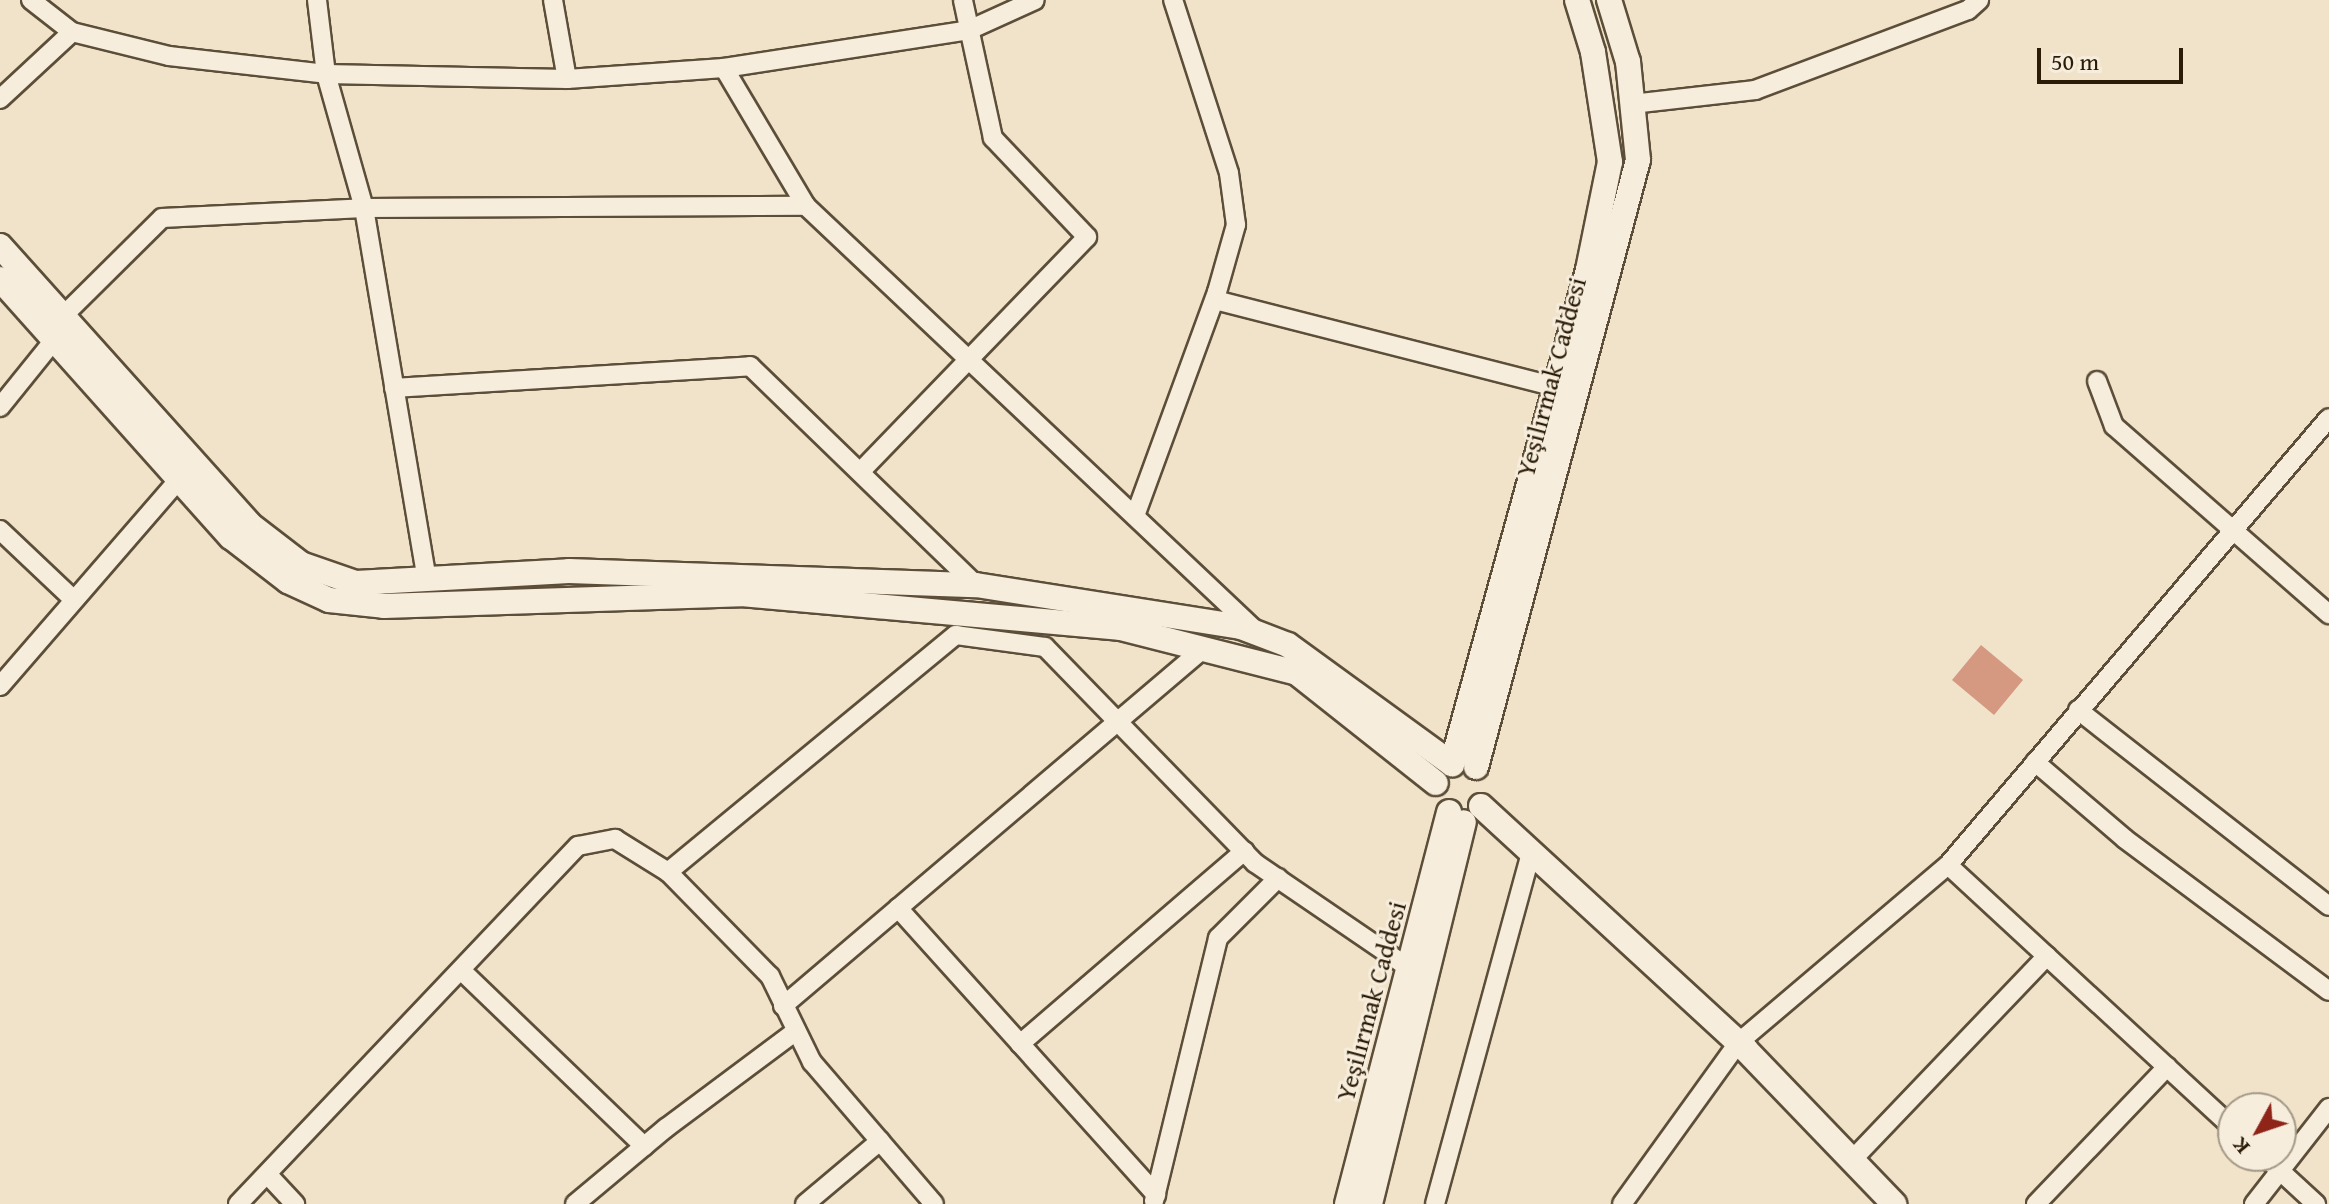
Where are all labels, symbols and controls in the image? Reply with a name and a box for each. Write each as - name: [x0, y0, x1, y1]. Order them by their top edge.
- scale bar: [2041, 32, 2187, 82]
- text: 50 m: [2051, 44, 2099, 79]
- street label: Yeşilırmak Caddesi: [1509, 274, 1593, 480]
- street label: Yeşilırmak Caddesi: [1329, 898, 1413, 1104]
- north arrow: [2217, 1092, 2297, 1172]
- text: K: [2223, 1131, 2257, 1162]

